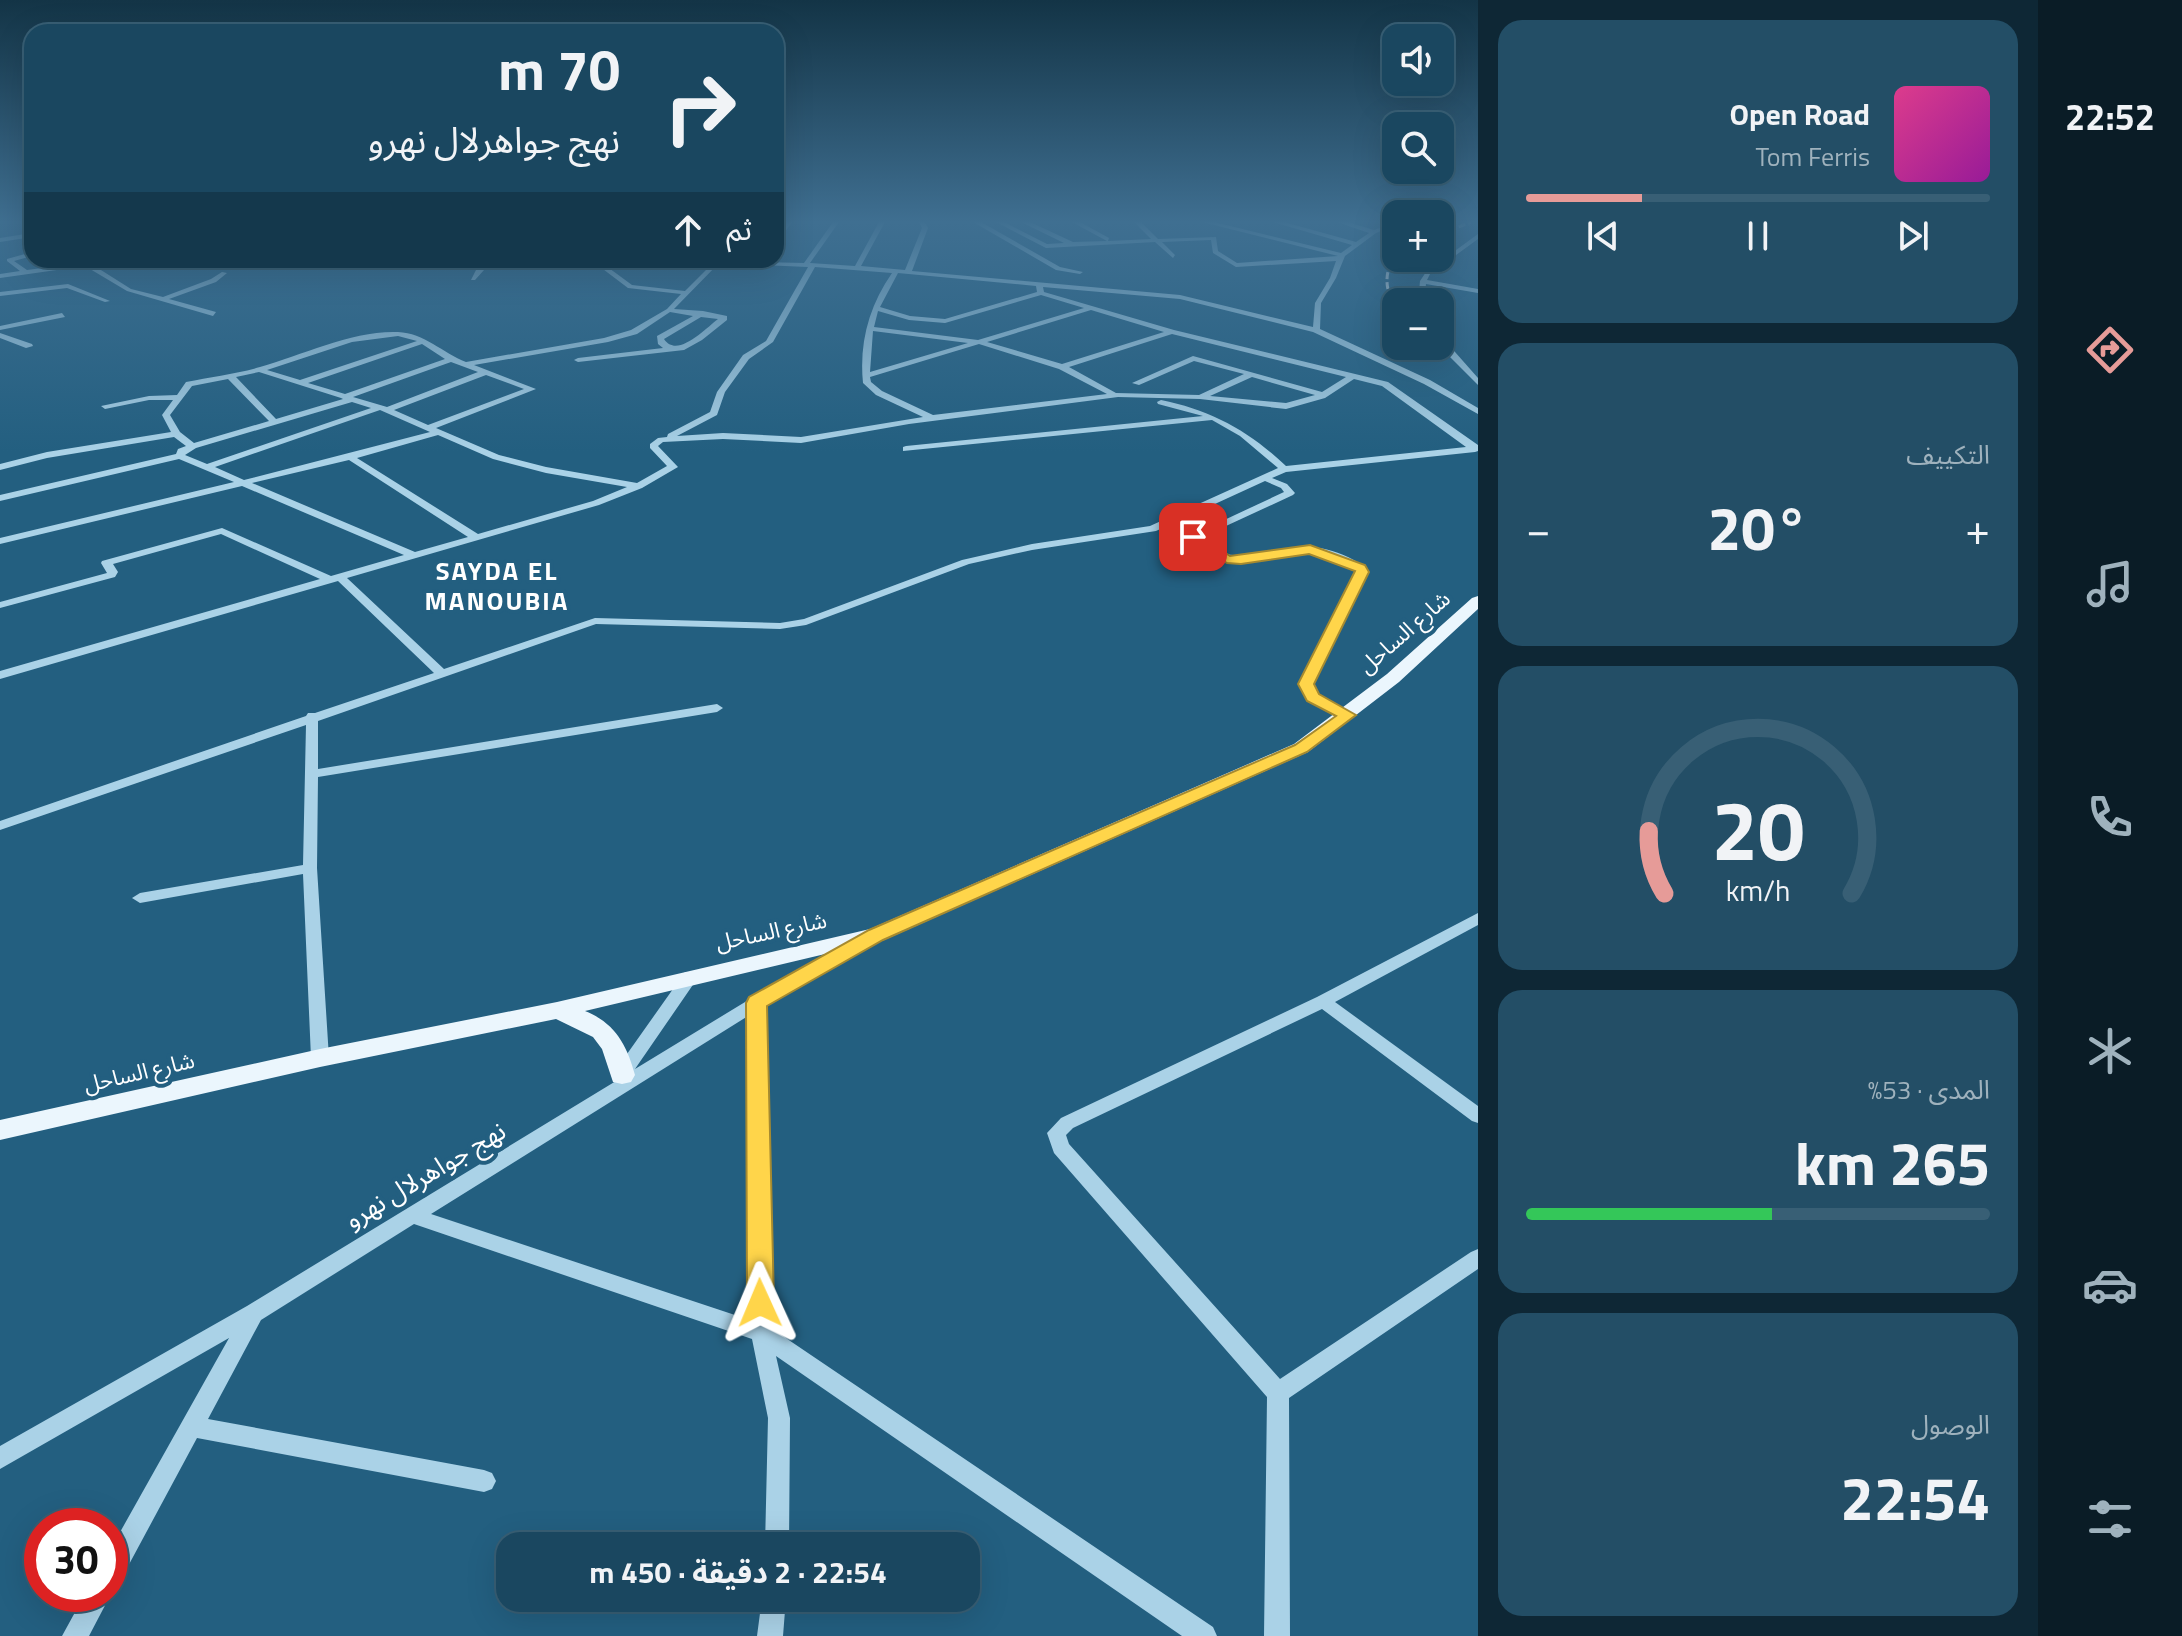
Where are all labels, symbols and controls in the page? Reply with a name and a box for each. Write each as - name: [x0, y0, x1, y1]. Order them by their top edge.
- map controls: [1382, 24, 1454, 360]
- button: sound: [1382, 24, 1454, 96]
- text: 70 m: [498, 27, 620, 112]
- icon: right: [648, 56, 752, 160]
- text: 22:52: [2065, 89, 2155, 144]
- text: Open Road: [1730, 91, 1870, 137]
- text: نهج جواهرلال نهرو: [368, 112, 620, 167]
- button: search: [1382, 112, 1454, 184]
- text: Tom Ferris: [1755, 137, 1870, 176]
- button: +: [1382, 200, 1454, 272]
- text: ثم: [726, 206, 752, 252]
- icon: ahead: [666, 208, 710, 252]
- icon: previous: [1581, 214, 1625, 258]
- icon: pause: [1736, 214, 1780, 258]
- icon: next: [1891, 214, 1935, 258]
- button: −: [1382, 288, 1454, 360]
- icon: directions: [2082, 322, 2138, 378]
- text: التكييف: [1906, 435, 1990, 474]
- text: 20°: [1708, 482, 1808, 573]
- text: −: [1526, 495, 1551, 562]
- text: +: [1965, 495, 1990, 562]
- pin: [1159, 503, 1227, 571]
- icon: arrive: [1171, 515, 1215, 559]
- district label: SAYDA EL MANOUBIA: [425, 551, 569, 620]
- icon: music: [2082, 556, 2138, 612]
- street label: شارع الساحل: [1350, 582, 1458, 682]
- text: 20: [1711, 766, 1805, 892]
- icon: phone: [2082, 789, 2138, 845]
- text: km/h: [1726, 869, 1790, 912]
- street label: شارع الساحل: [712, 903, 830, 959]
- icon: climate: [2082, 1023, 2138, 1079]
- street label: شارع الساحل: [80, 1043, 198, 1101]
- text: المدى · 53%: [1868, 1070, 1990, 1109]
- street label: نهج جواهرلال نهرو: [337, 1111, 513, 1239]
- text: 265 km: [1795, 1117, 1990, 1208]
- icon: car: [2082, 1257, 2138, 1313]
- position arrow: [718, 1261, 802, 1345]
- text: الوصول: [1911, 1405, 1990, 1444]
- text: 22:54: [1840, 1452, 1990, 1543]
- icon: filters: [2082, 1491, 2138, 1547]
- speed limit sign: 30: [24, 1508, 128, 1612]
- text: 22:54 · 2 دقيقة · 450 m: [589, 1549, 887, 1595]

